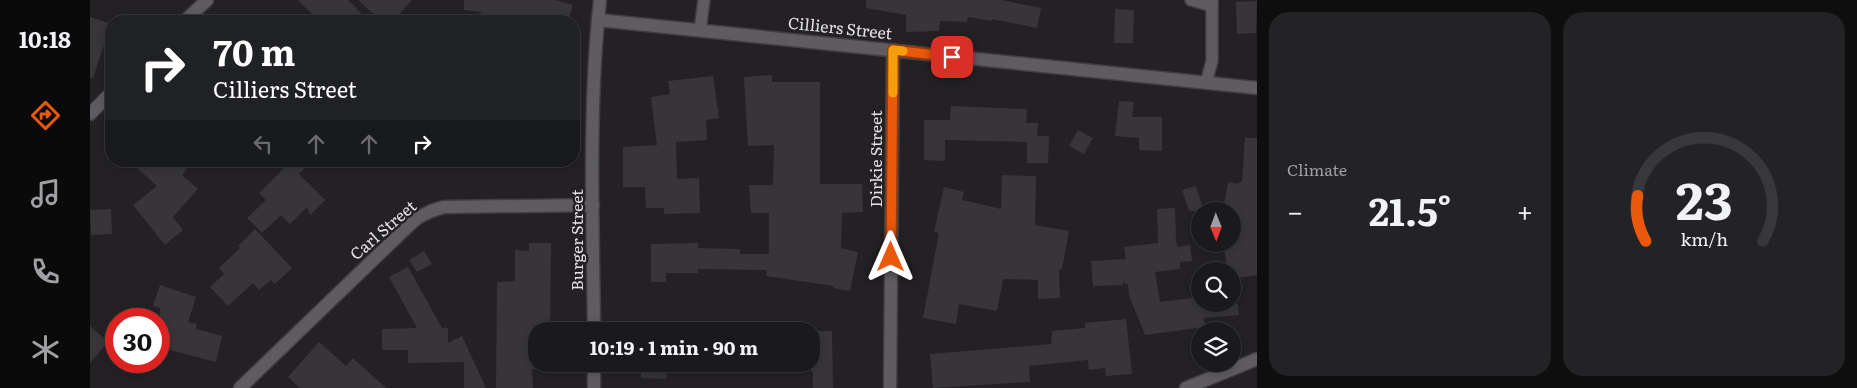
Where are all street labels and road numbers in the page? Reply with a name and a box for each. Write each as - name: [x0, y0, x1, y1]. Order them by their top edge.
- street label: Cilliers Street: [787, 10, 894, 44]
- street label: Dirkie Street: [863, 110, 887, 208]
- street label: Burger Street: [564, 189, 588, 291]
- street label: Carl Street: [344, 193, 421, 265]

